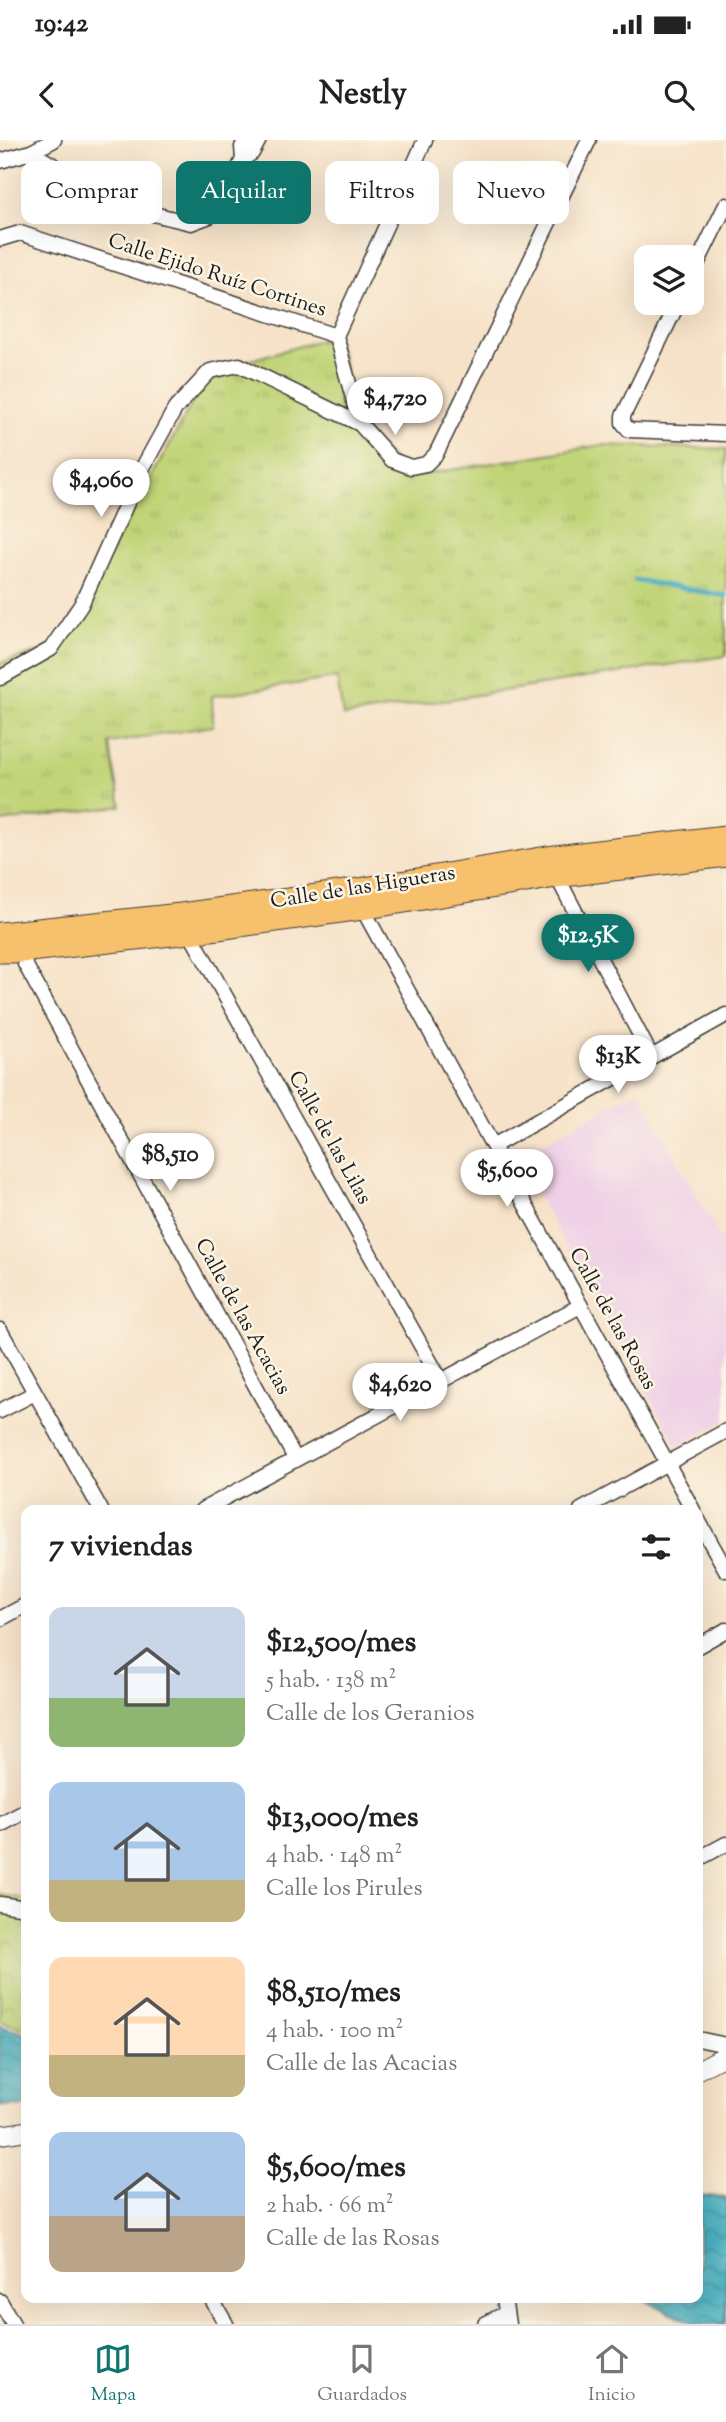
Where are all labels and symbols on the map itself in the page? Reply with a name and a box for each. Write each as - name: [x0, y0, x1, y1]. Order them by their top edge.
- street label: Calle Ejido Ruíz Cortines: [104, 226, 330, 326]
- pin: $4,720: [338, 378, 452, 437]
- pin: $4,060: [44, 460, 158, 519]
- street label: Calle de las Higueras: [268, 859, 458, 917]
- pin: $12.5K: [531, 914, 645, 974]
- pin: $13K: [577, 1035, 659, 1095]
- street label: Calle de las Lilas: [280, 1066, 378, 1210]
- pin: $8,510: [113, 1133, 227, 1193]
- pin: $5,600: [450, 1150, 564, 1209]
- street label: Calle de las Acacias: [187, 1233, 297, 1401]
- street label: Calle de las Rosas: [560, 1242, 664, 1396]
- pin: $4,620: [343, 1364, 457, 1423]

